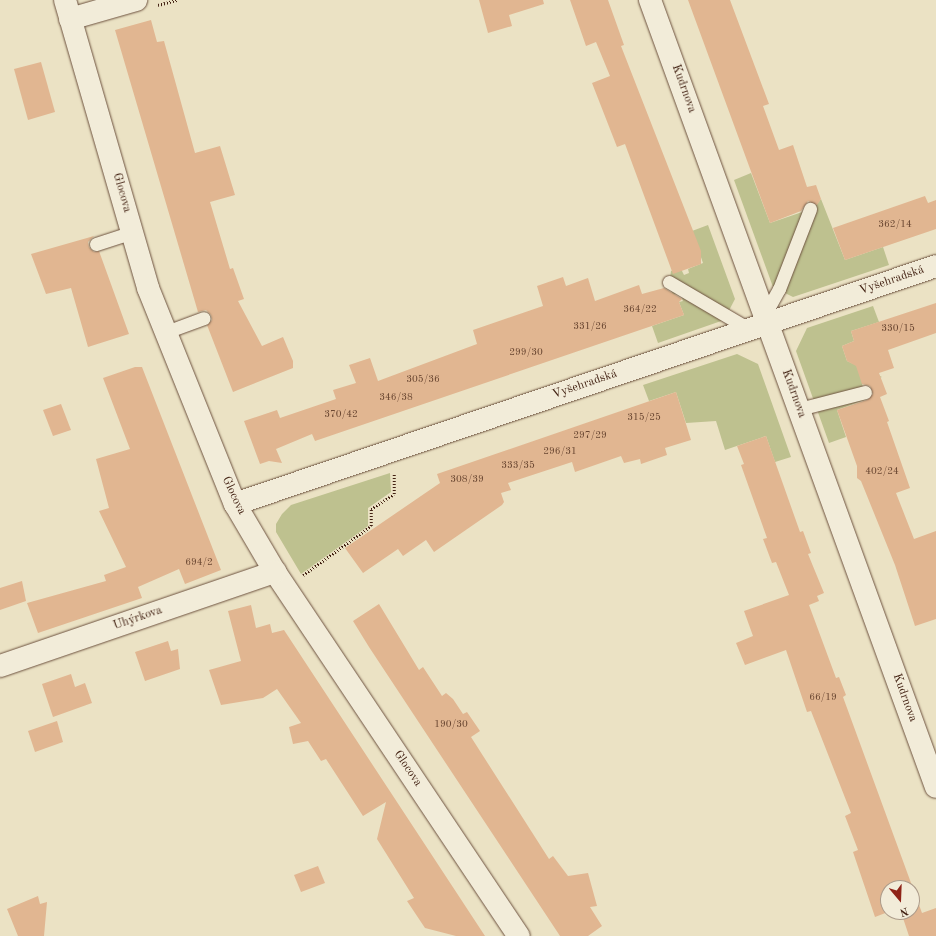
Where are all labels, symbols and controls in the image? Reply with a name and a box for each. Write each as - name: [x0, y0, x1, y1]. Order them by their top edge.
- street label: Kudrnova: [668, 63, 698, 115]
- street label: Glocova: [109, 172, 133, 214]
- house number: 362/14: [878, 219, 912, 231]
- street label: Vyšehradská: [858, 263, 926, 299]
- house number: 364/22: [623, 304, 657, 316]
- house number: 331/26: [573, 321, 607, 333]
- house number: 330/15: [881, 323, 915, 335]
- house number: 299/30: [509, 347, 543, 359]
- street label: Vyšehradská: [551, 367, 619, 403]
- street label: Kudrnova: [778, 368, 808, 420]
- house number: 305/36: [406, 374, 440, 386]
- house number: 346/38: [379, 392, 413, 404]
- house number: 370/42: [324, 409, 358, 421]
- house number: 315/25: [627, 412, 661, 424]
- house number: 297/29: [573, 430, 607, 442]
- house number: 296/31: [543, 446, 577, 458]
- house number: 333/35: [501, 460, 535, 472]
- house number: 402/24: [865, 466, 899, 478]
- house number: 308/39: [450, 474, 484, 486]
- street label: Glocova: [218, 475, 248, 517]
- house number: 694/2: [185, 557, 213, 569]
- street label: Uhýrkova: [112, 604, 164, 634]
- street label: Kudrnova: [889, 672, 919, 724]
- house number: 66/19: [809, 692, 837, 704]
- house number: 190/30: [434, 719, 468, 731]
- street label: Glocova: [390, 748, 424, 790]
- north arrow: [880, 880, 920, 920]
- text: N: [898, 904, 910, 917]

